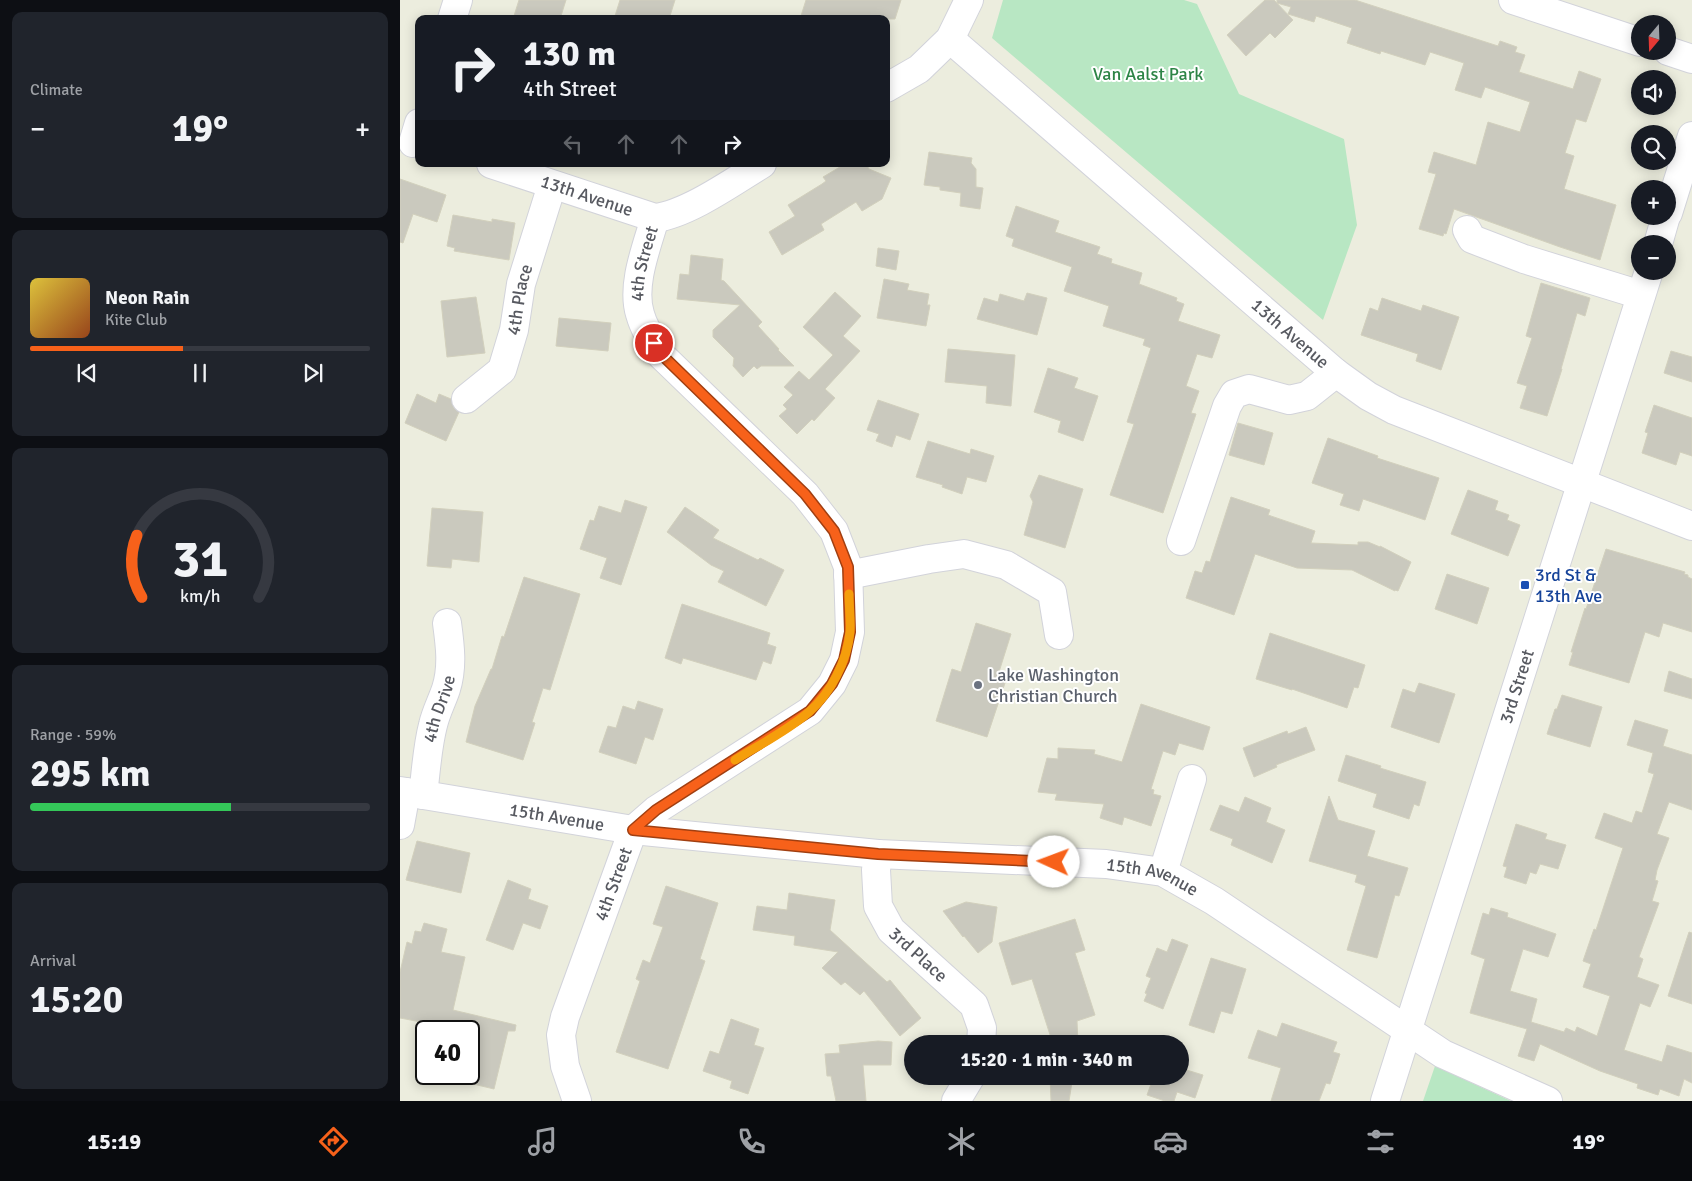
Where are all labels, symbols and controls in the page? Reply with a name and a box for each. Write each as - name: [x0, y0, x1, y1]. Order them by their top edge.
- north arrow: [1631, 15, 1676, 60]
- map controls: [1631, 15, 1676, 280]
- text: 130 m: [523, 32, 616, 75]
- icon: right: [440, 35, 505, 100]
- park label: Van Aalst Park: [1093, 63, 1203, 85]
- button: sound: [1631, 70, 1676, 115]
- text: 4th Street: [523, 75, 617, 102]
- text: Climate: [30, 80, 83, 100]
- text: 19°: [172, 105, 228, 152]
- text: −: [30, 112, 45, 146]
- text: +: [355, 112, 370, 146]
- button: search: [1631, 125, 1676, 170]
- icon: left: [559, 130, 587, 158]
- icon: ahead: [612, 130, 640, 158]
- icon: ahead: [665, 130, 693, 158]
- icon: right: [718, 130, 746, 158]
- street label: 13th Avenue: [538, 170, 636, 221]
- button: +: [1631, 180, 1676, 225]
- street label: 4th Street: [626, 223, 663, 301]
- button: −: [1631, 235, 1676, 280]
- street label: 4th Place: [502, 261, 538, 338]
- text: Neon Rain: [105, 286, 190, 310]
- street label: 13th Avenue: [1247, 294, 1334, 373]
- text: Kite Club: [105, 310, 167, 330]
- pin: [633, 322, 675, 364]
- icon: arrive: [640, 329, 668, 357]
- icon: previous: [73, 359, 101, 387]
- icon: pause: [186, 359, 214, 387]
- icon: next: [299, 359, 327, 387]
- text: 31: [172, 527, 228, 591]
- place label: 3rd St & 13th Ave: [1535, 564, 1602, 607]
- marker: 3rd St & 13th Ave: [1519, 579, 1531, 591]
- text: km/h: [180, 585, 220, 607]
- street label: 3rd Street: [1495, 647, 1539, 726]
- place label: Lake Washington Christian Church: [988, 664, 1119, 707]
- street label: 4th Drive: [418, 673, 460, 744]
- marker: Lake Washington Christian Church: [972, 679, 984, 691]
- text: Range · 59%: [30, 725, 116, 745]
- text: 295 km: [30, 750, 151, 797]
- street label: 15th Avenue: [508, 798, 606, 836]
- position arrow: [1027, 835, 1079, 887]
- street label: 4th Street: [590, 844, 637, 924]
- street label: 15th Avenue: [1105, 853, 1202, 901]
- street label: 3rd Place: [884, 922, 952, 987]
- text: Arrival: [30, 951, 76, 971]
- text: 15:20: [30, 976, 123, 1023]
- speed limit sign: 40: [415, 1020, 480, 1085]
- text: 15:20 · 1 min · 340 m: [960, 1048, 1133, 1072]
- icon: directions: [316, 1124, 351, 1159]
- icon: music: [525, 1124, 560, 1159]
- icon: phone: [734, 1124, 769, 1159]
- icon: climate: [944, 1124, 979, 1159]
- icon: car: [1153, 1124, 1188, 1159]
- icon: filters: [1363, 1124, 1398, 1159]
- text: 15:19: [87, 1128, 141, 1155]
- text: 19°: [1572, 1128, 1605, 1155]

